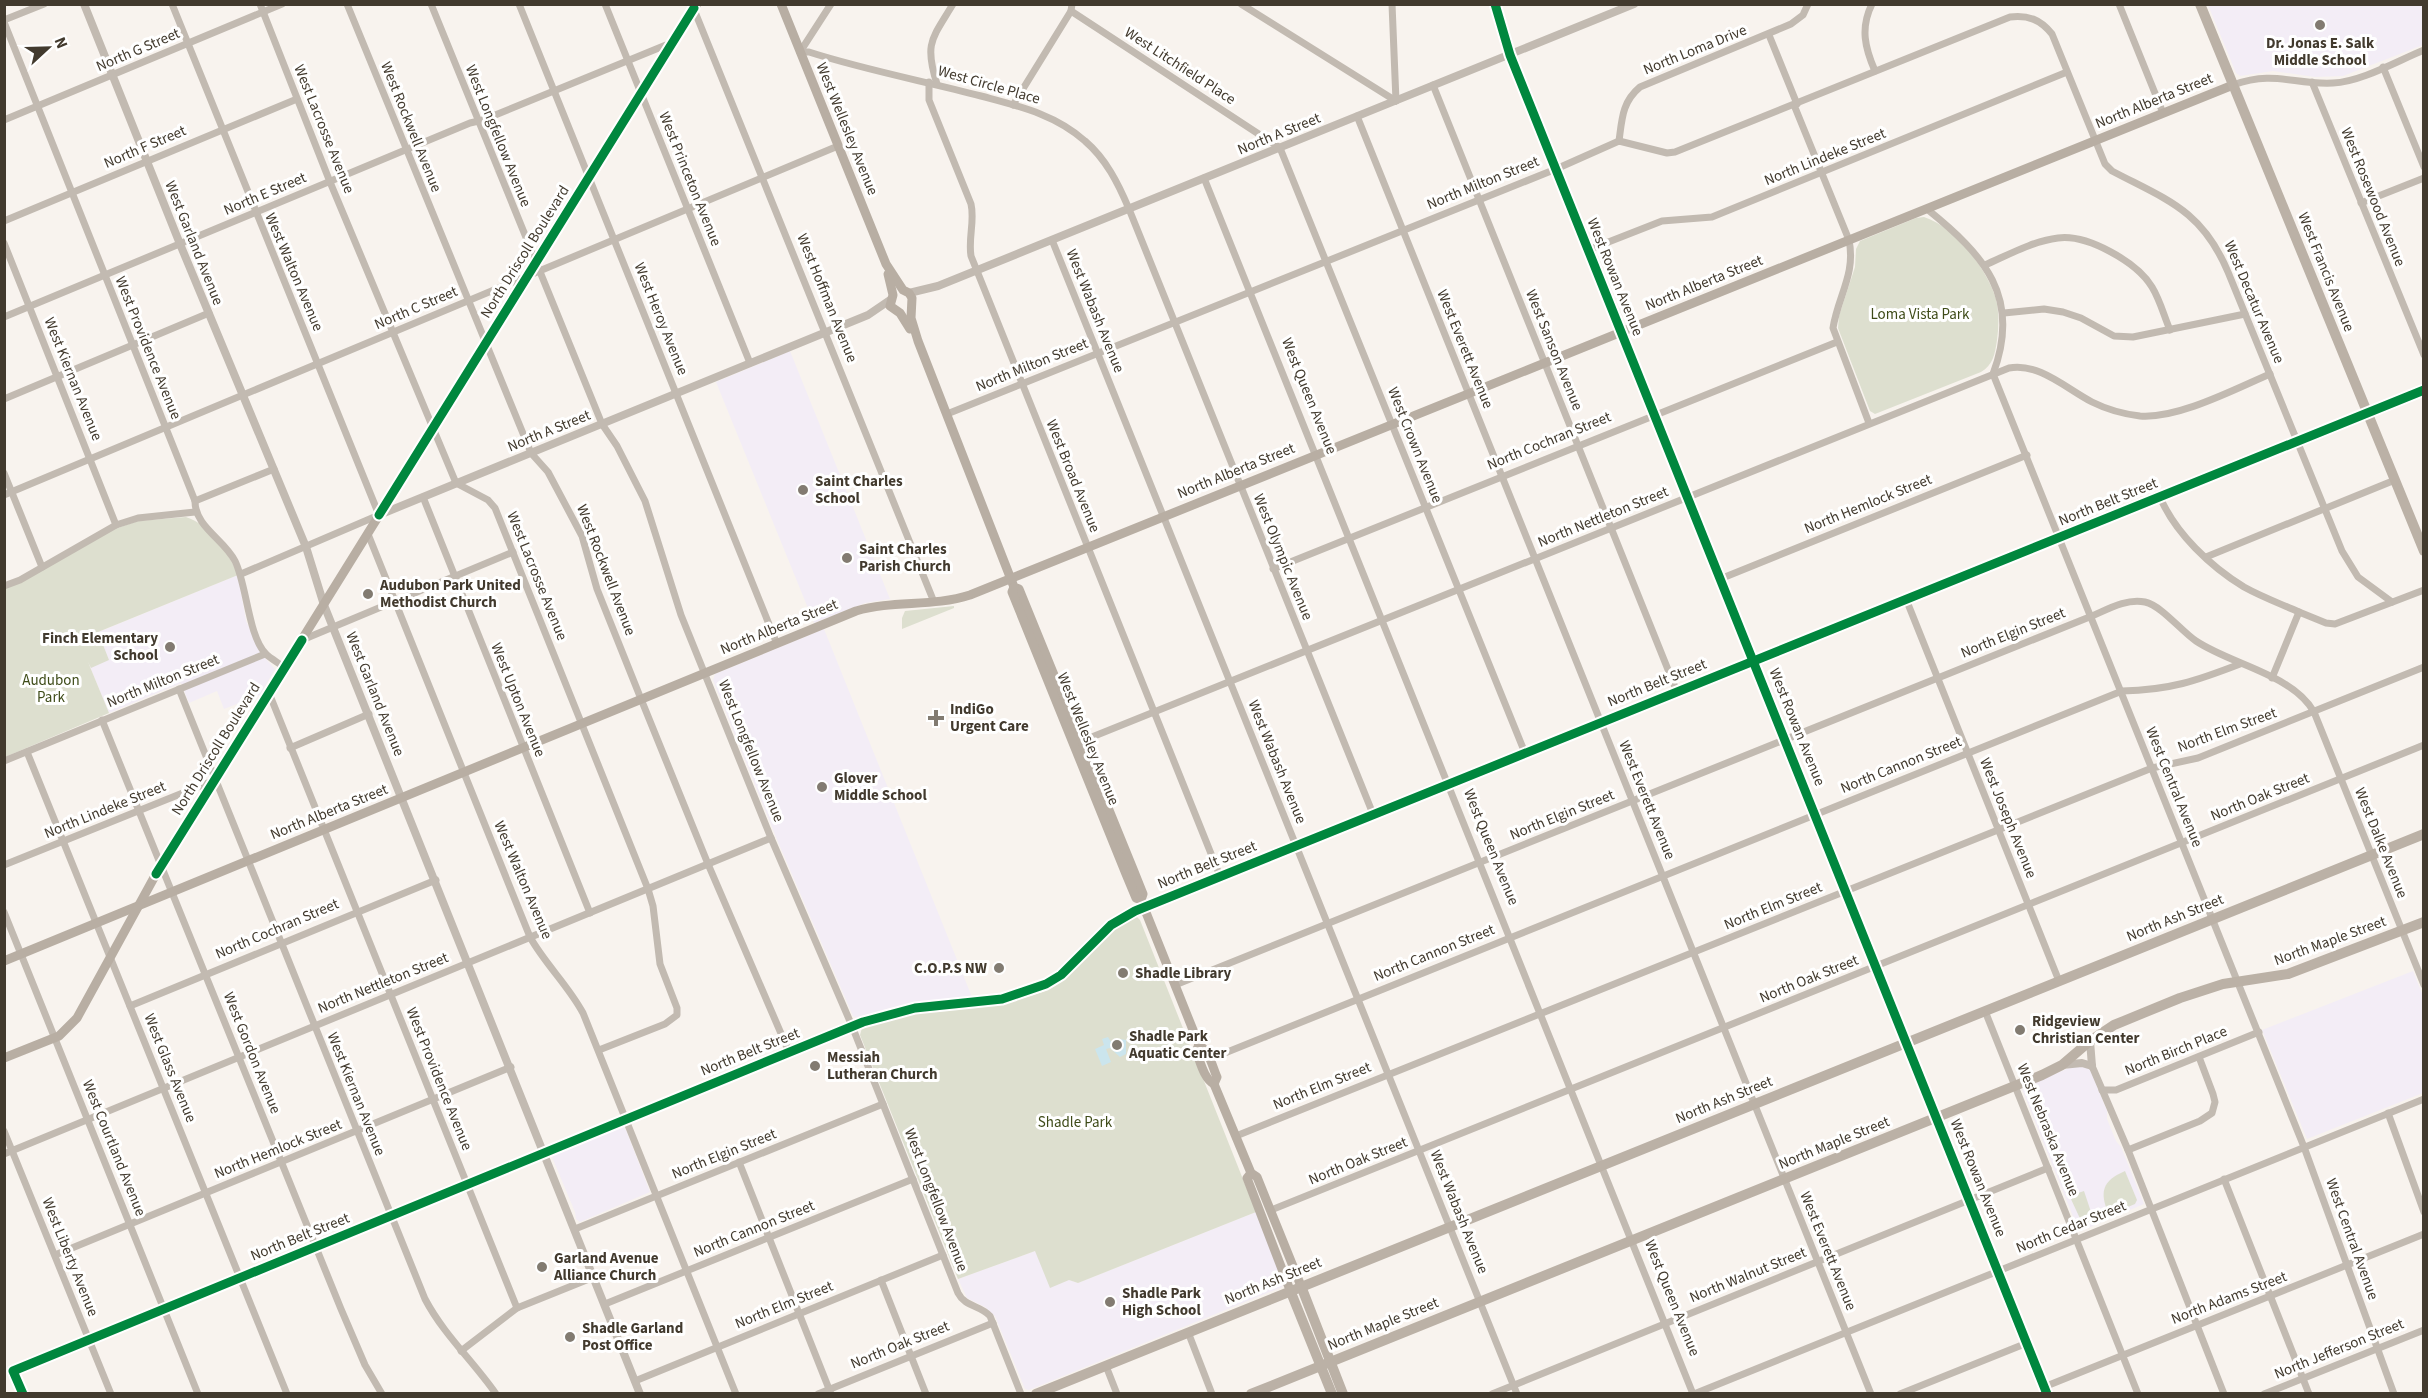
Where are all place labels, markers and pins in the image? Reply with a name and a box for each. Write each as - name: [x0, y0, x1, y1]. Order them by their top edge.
- marker: Dr. Jonas E. Salk Middle School: [2313, 18, 2327, 32]
- place label: Dr. Jonas E. Salk Middle School: [2266, 33, 2375, 71]
- place label: Saint Charles School: [815, 471, 903, 509]
- marker: Saint Charles School: [796, 483, 810, 497]
- place label: Saint Charles Parish Church: [859, 539, 951, 577]
- marker: Saint Charles Parish Church: [840, 551, 854, 565]
- place label: Audubon Park United Methodist Church: [379, 575, 521, 613]
- marker: Audubon Park United Methodist Church: [361, 587, 375, 601]
- place label: Finch Elementary School: [42, 628, 159, 666]
- marker: Finch Elementary School: [163, 640, 177, 654]
- place label: IndiGo Urgent Care: [950, 699, 1029, 737]
- marker: IndiGo Urgent Care: [927, 709, 945, 727]
- place label: Glover Middle School: [834, 768, 927, 806]
- marker: Glover Middle School: [815, 780, 829, 794]
- place label: C.O.P.S NW: [914, 958, 987, 979]
- marker: C.O.P.S NW: [992, 961, 1006, 975]
- place label: Shadle Library: [1135, 963, 1231, 984]
- marker: Shadle Library: [1116, 966, 1130, 980]
- place label: Ridgeview Christian Center: [2032, 1011, 2139, 1049]
- marker: Ridgeview Christian Center: [2013, 1023, 2027, 1037]
- place label: Shadle Park Aquatic Center: [1128, 1026, 1227, 1064]
- marker: Shadle Park Aquatic Center: [1110, 1038, 1124, 1052]
- place label: Messiah Lutheran Church: [827, 1047, 937, 1085]
- marker: Messiah Lutheran Church: [808, 1059, 822, 1073]
- place label: Garland Avenue Alliance Church: [553, 1248, 659, 1286]
- marker: Garland Avenue Alliance Church: [535, 1260, 549, 1274]
- place label: Shadle Park High School: [1122, 1283, 1202, 1321]
- marker: Shadle Park High School: [1103, 1295, 1117, 1309]
- place label: Shadle Garland Post Office: [582, 1318, 683, 1356]
- marker: Shadle Garland Post Office: [563, 1330, 577, 1344]

